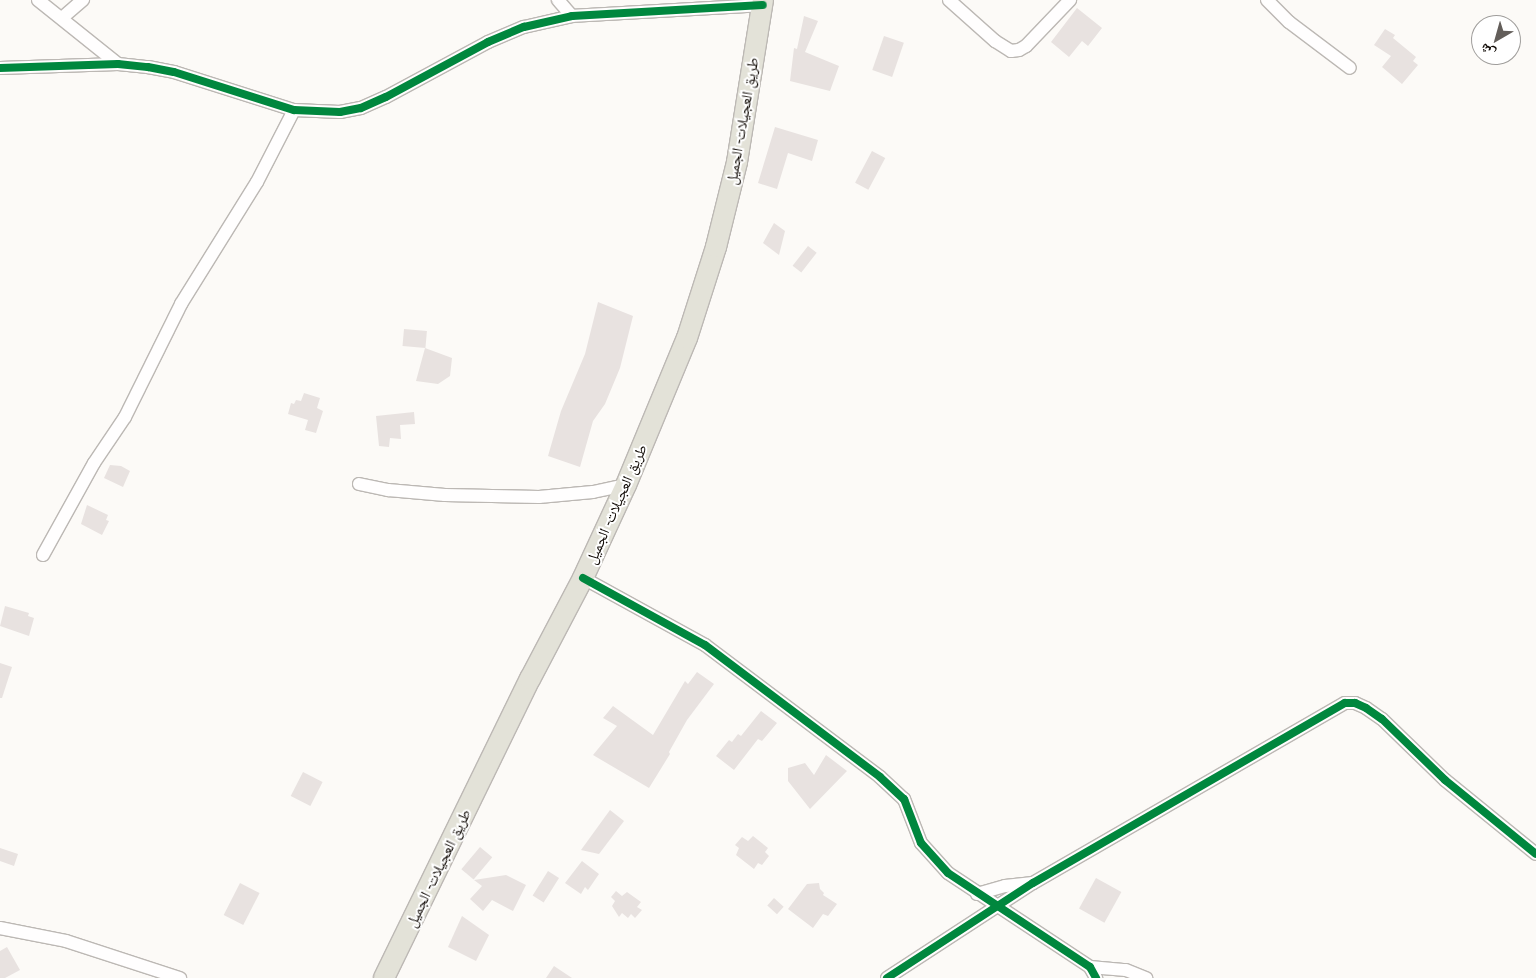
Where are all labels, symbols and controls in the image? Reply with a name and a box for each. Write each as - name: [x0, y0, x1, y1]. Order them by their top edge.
- north arrow: [1471, 15, 1521, 65]
- text: ش: [1476, 39, 1499, 63]
- street label: طريق العجيلات- الجميل: [722, 55, 762, 187]
- street label: طريق العجيلات- الجميل: [581, 441, 651, 567]
- street label: طريق العجيلات- الجميل: [401, 805, 475, 931]

